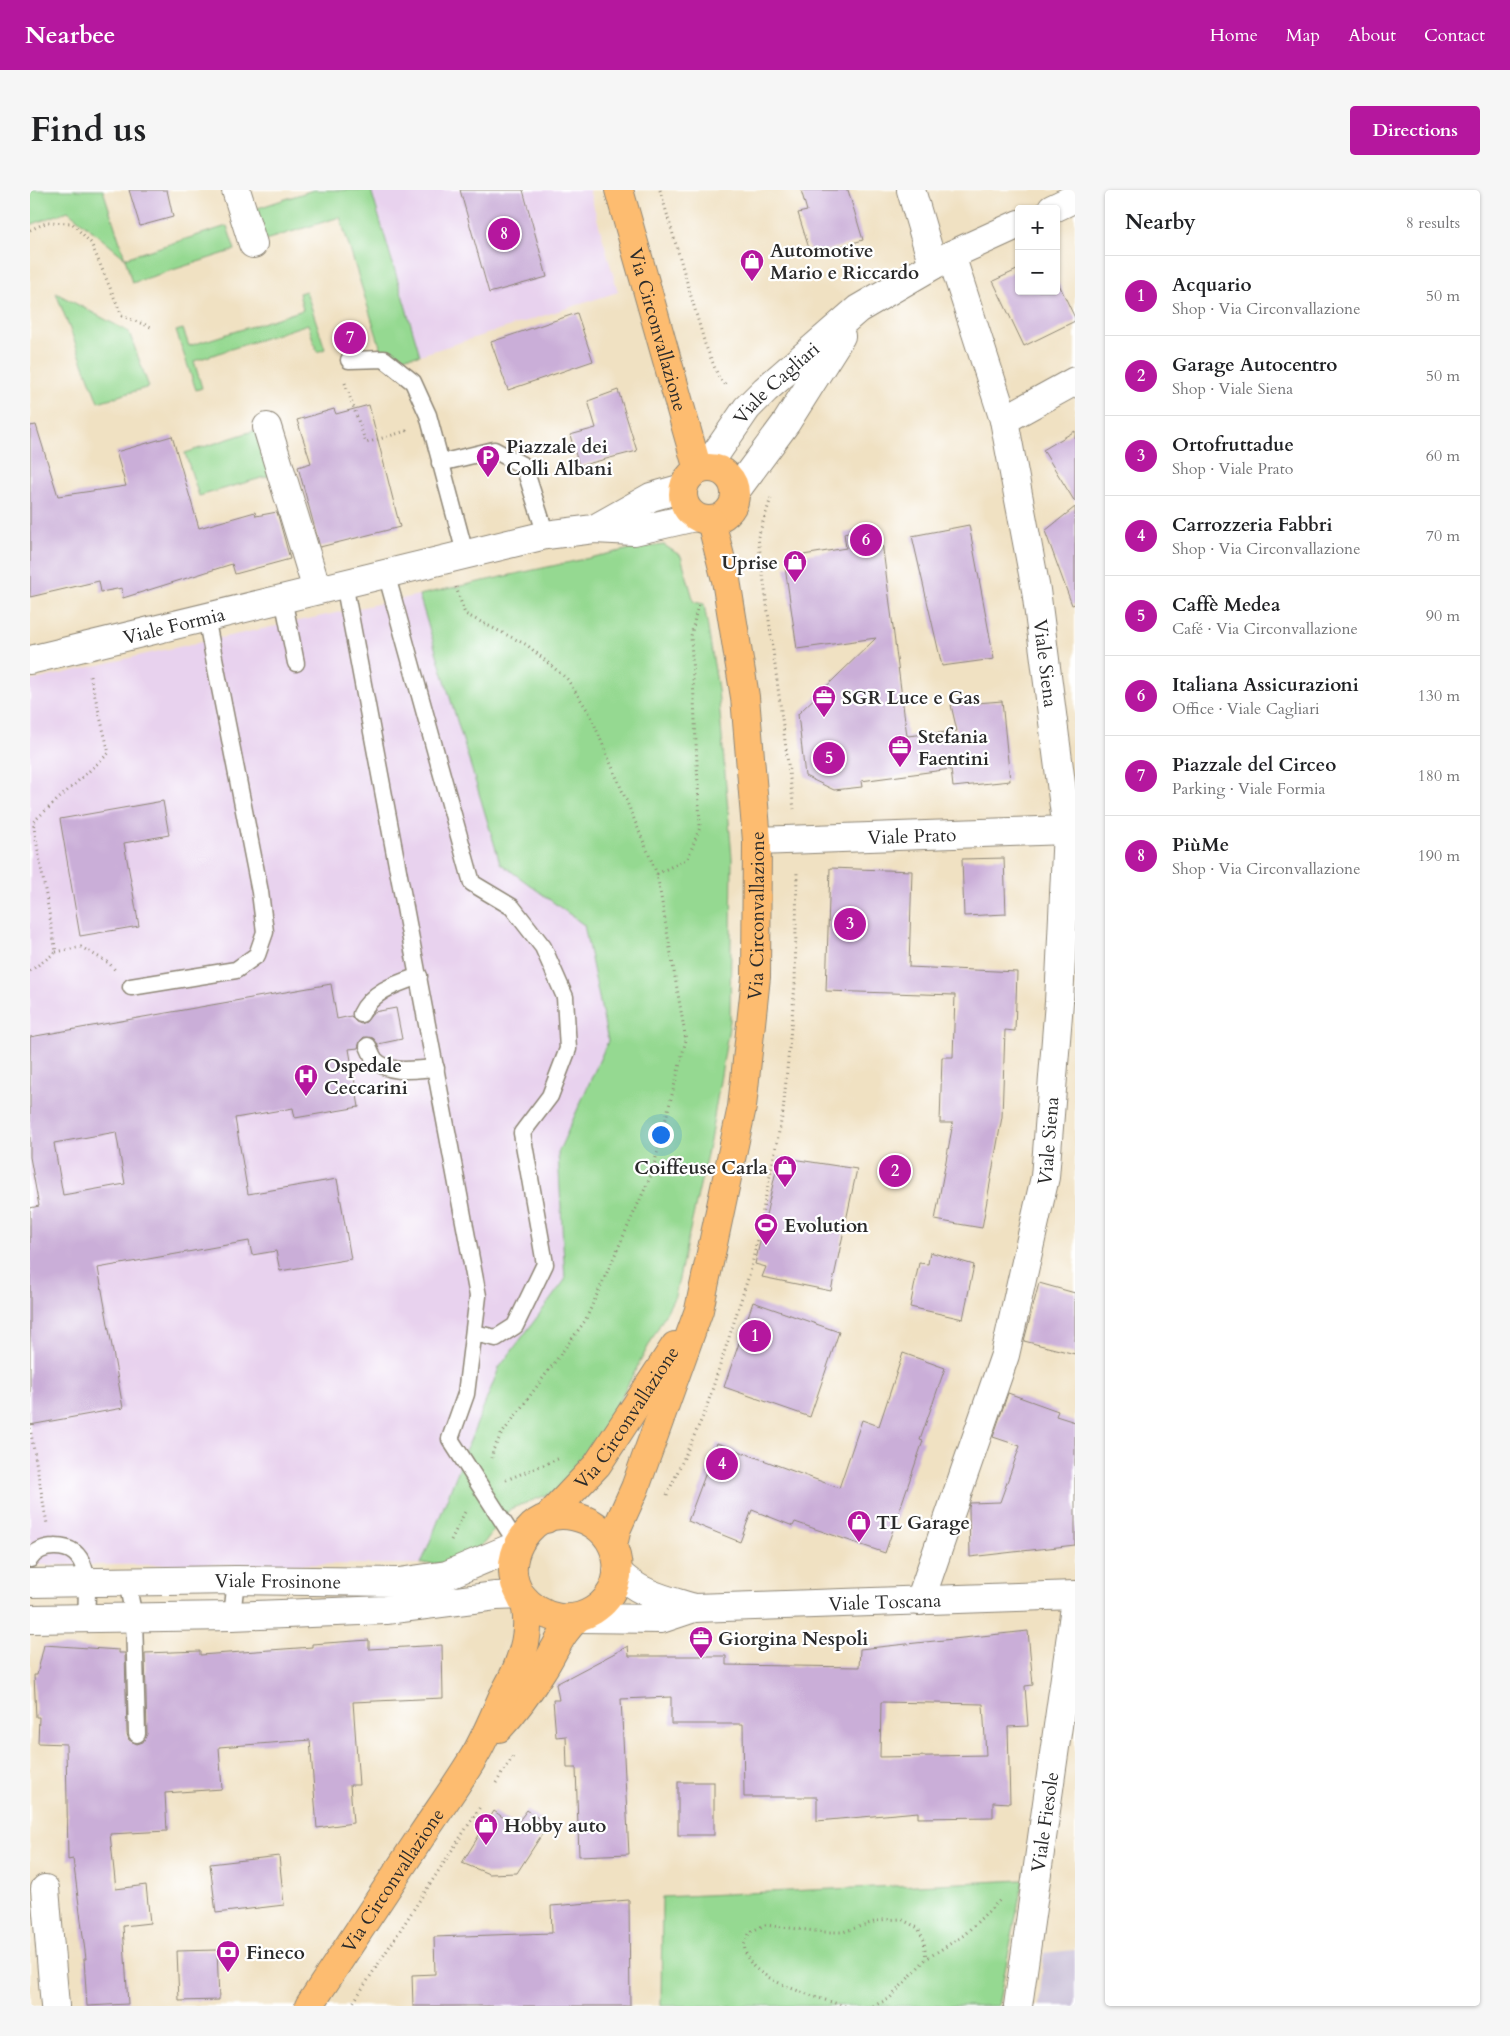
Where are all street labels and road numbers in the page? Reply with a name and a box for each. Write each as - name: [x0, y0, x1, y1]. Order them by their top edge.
- street label: Via Circonvallazione: [622, 245, 693, 414]
- street label: Viale Cagliari: [728, 336, 825, 430]
- street label: Viale Formia: [121, 601, 228, 651]
- street label: Viale Siena: [1027, 618, 1063, 709]
- street label: Viale Prato: [867, 822, 957, 851]
- street label: Via Circonvallazione: [742, 830, 771, 1001]
- street label: Viale Siena: [1032, 1096, 1065, 1188]
- street label: Via Circonvallazione: [569, 1341, 685, 1495]
- street label: Viale Frosinone: [215, 1568, 341, 1595]
- street label: Viale Toscana: [828, 1588, 942, 1617]
- street label: Viale Fiesole: [1025, 1770, 1065, 1874]
- street label: Via Circonvallazione: [336, 1803, 451, 1958]

